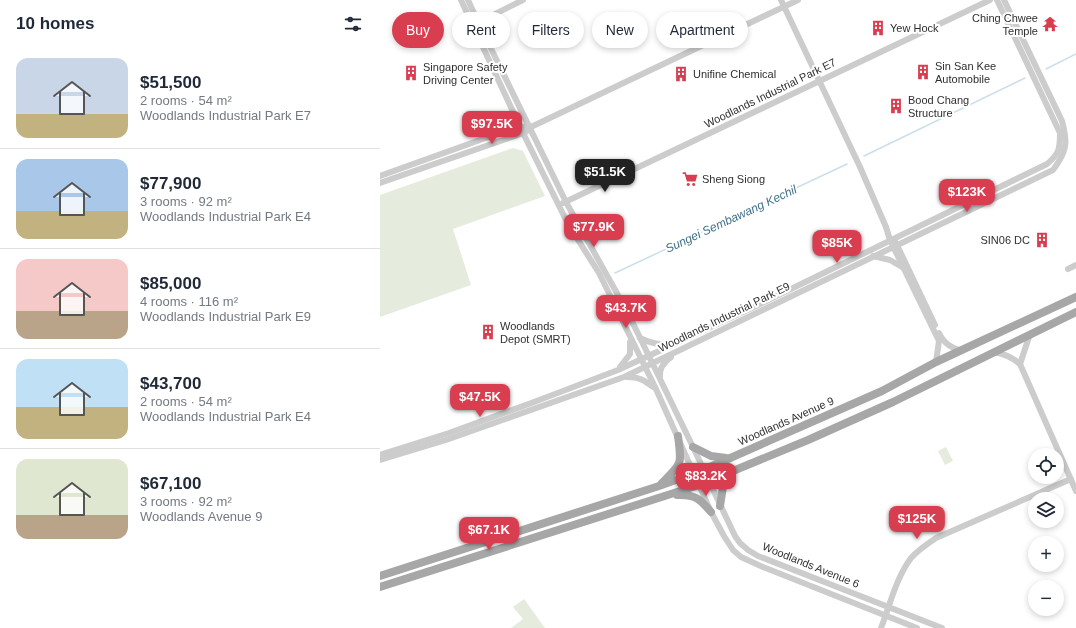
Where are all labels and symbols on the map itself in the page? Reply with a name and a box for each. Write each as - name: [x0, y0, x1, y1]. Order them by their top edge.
- place label: Ching Chwee Temple: [972, 12, 1038, 37]
- temple icon: Ching Chwee Temple: [1041, 15, 1059, 33]
- building icon: Yew Hock: [869, 19, 887, 37]
- place label: Yew Hock: [890, 22, 939, 34]
- street label: Woodlands Industrial Park E7: [702, 56, 838, 130]
- place label: Sin San Kee Automobile: [935, 60, 996, 85]
- place label: Singapore Safety Driving Center: [423, 61, 508, 86]
- building icon: Sin San Kee Automobile: [914, 63, 932, 81]
- building icon: Singapore Safety Driving Center: [402, 64, 420, 82]
- building icon: Unifine Chemical: [672, 65, 690, 83]
- place label: Unifine Chemical: [693, 68, 776, 80]
- place label: Bood Chang Structure: [908, 94, 969, 119]
- building icon: Bood Chang Structure: [887, 97, 905, 115]
- pin: $97.5K: [459, 111, 525, 145]
- pin: $51.5K: [572, 159, 638, 193]
- supermarket icon: Sheng Siong: [681, 170, 699, 188]
- place label: Sheng Siong: [702, 173, 765, 185]
- pin: $123K: [939, 179, 995, 213]
- water label: Sungei Sembawang Kechil: [663, 182, 799, 256]
- pin: $77.9K: [561, 214, 627, 248]
- pin: $85K: [813, 230, 861, 264]
- building icon: SIN06 DC: [1033, 231, 1051, 249]
- place label: SIN06 DC: [980, 234, 1030, 246]
- street label: Woodlands Industrial Park E9: [656, 280, 792, 354]
- pin: $43.7K: [593, 295, 659, 329]
- place label: Woodlands Depot (SMRT): [500, 320, 571, 345]
- building icon: Woodlands Depot (SMRT): [479, 323, 497, 341]
- pin: $47.5K: [447, 384, 513, 418]
- street label: Woodlands Avenue 9: [736, 394, 836, 448]
- pin: $83.2K: [673, 463, 739, 497]
- pin: $125K: [889, 506, 945, 540]
- pin: $67.1K: [456, 517, 522, 551]
- street label: Woodlands Avenue 6: [761, 540, 861, 590]

